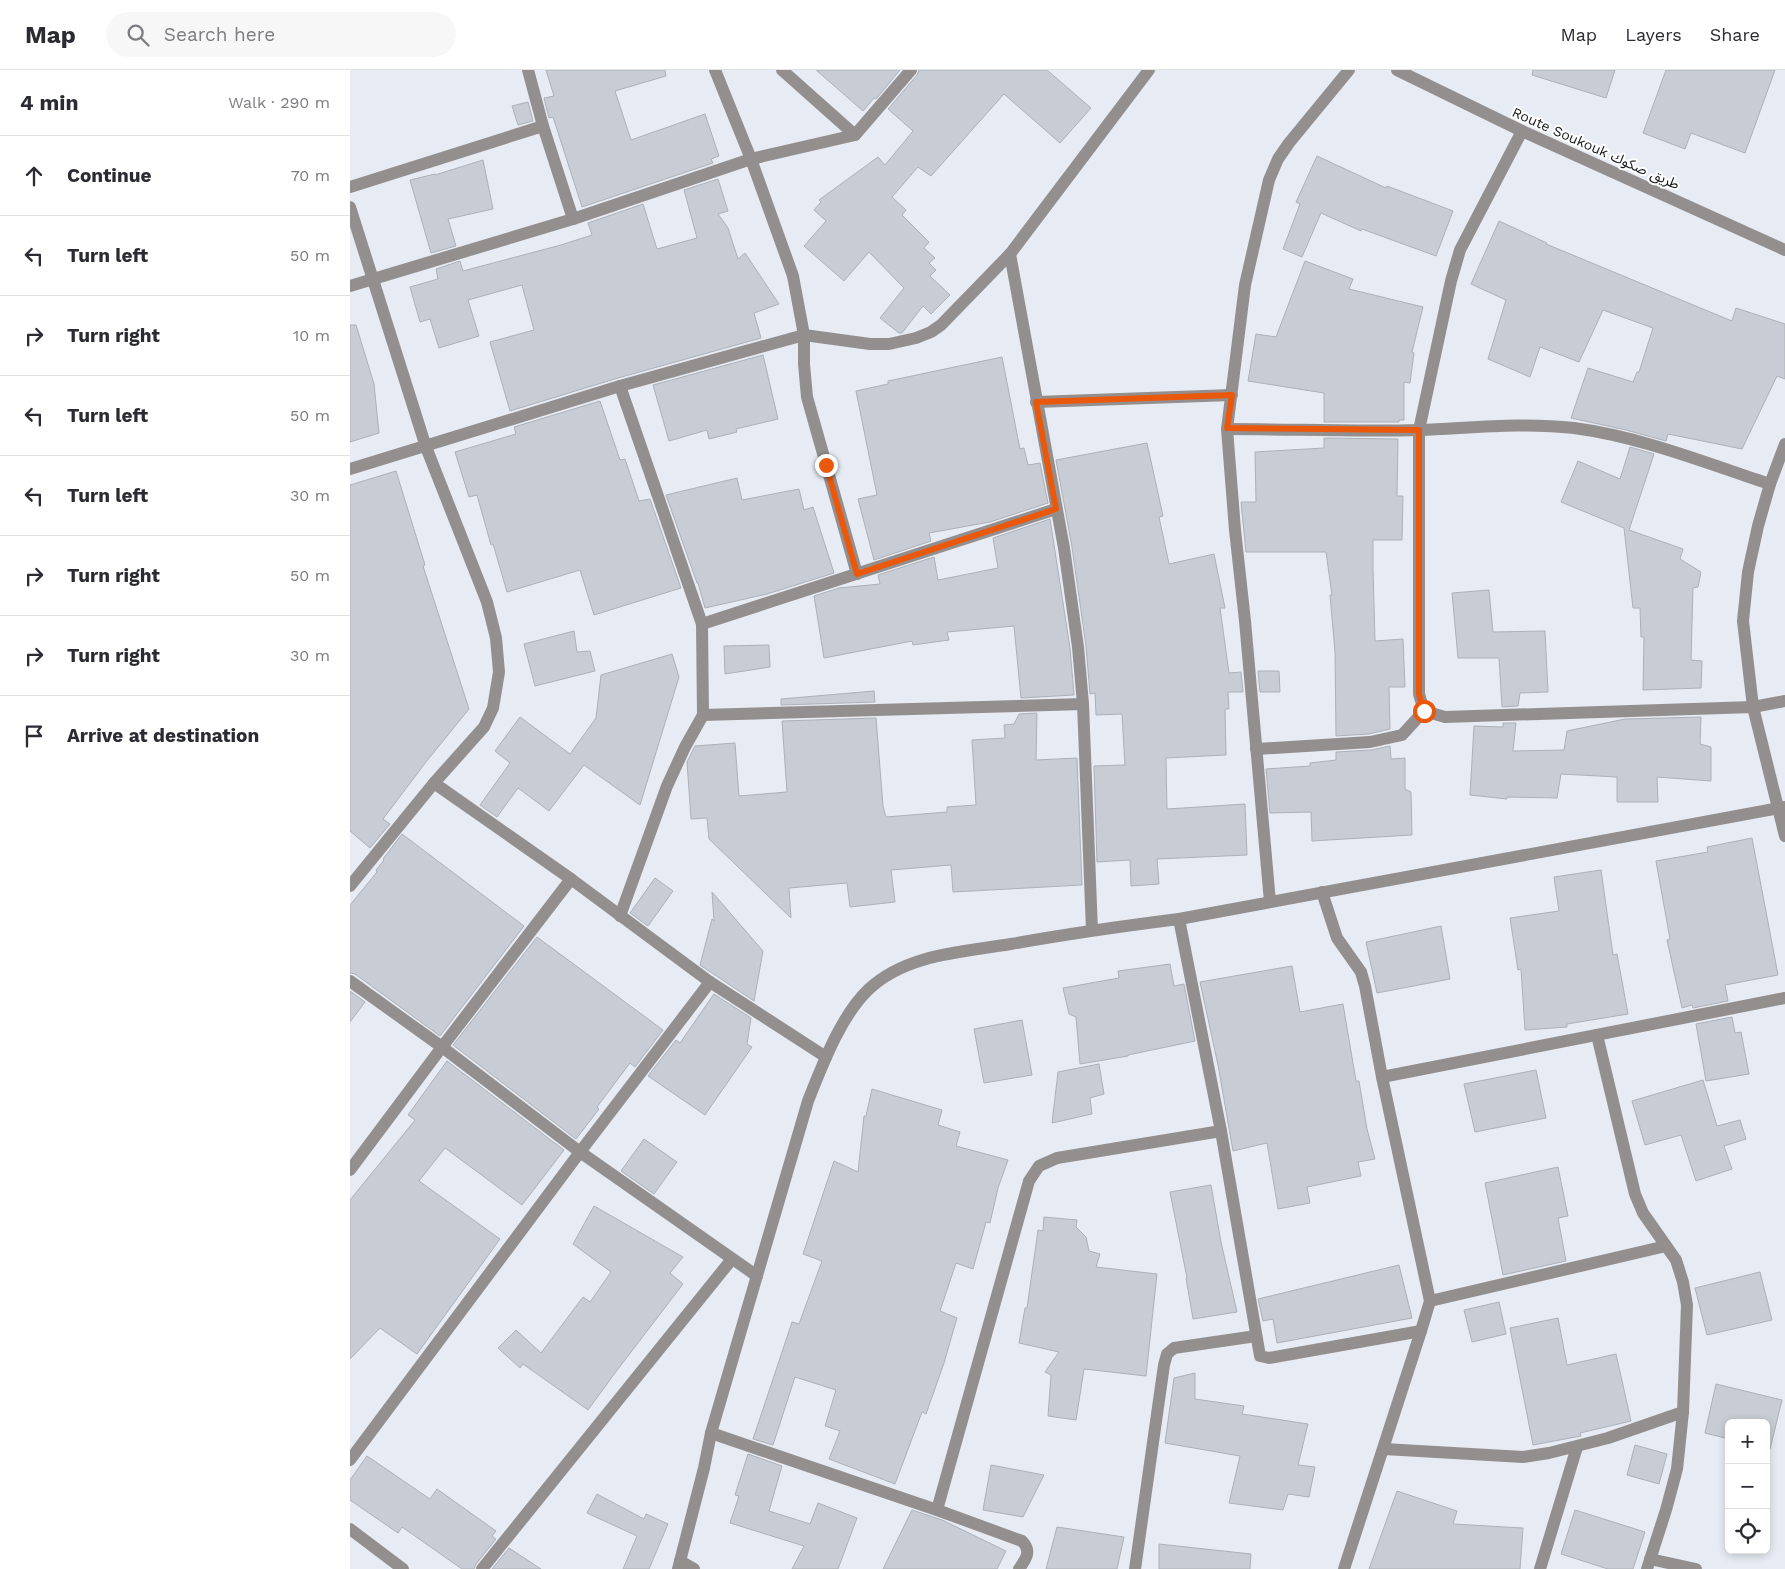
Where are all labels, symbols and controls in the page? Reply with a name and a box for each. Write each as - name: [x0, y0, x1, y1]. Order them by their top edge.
- search box: [106, 12, 456, 57]
- text: Map: [25, 21, 76, 49]
- icon: search: [124, 21, 152, 49]
- text: Search here: [164, 23, 275, 46]
- text: Map: [1560, 24, 1597, 45]
- text: Layers: [1625, 24, 1682, 45]
- text: Share: [1710, 24, 1760, 45]
- text: 4 min: [20, 90, 78, 115]
- text: Walk · 290 m: [228, 93, 330, 112]
- street label: Route Soukouk طريق صكوك: [1509, 104, 1682, 194]
- icon: ahead: [20, 162, 48, 190]
- text: Continue: [67, 164, 151, 187]
- text: 70 m: [291, 166, 330, 185]
- icon: left: [20, 242, 48, 270]
- text: Turn left: [67, 244, 148, 267]
- text: 50 m: [290, 246, 330, 265]
- icon: right: [20, 322, 48, 350]
- text: Turn right: [67, 324, 160, 347]
- text: 10 m: [293, 326, 330, 345]
- icon: left: [20, 402, 48, 430]
- text: Turn left: [67, 404, 148, 427]
- text: 50 m: [290, 406, 330, 425]
- route end: [815, 454, 838, 477]
- icon: left: [20, 482, 48, 510]
- text: Turn left: [67, 484, 148, 507]
- text: 30 m: [290, 486, 330, 505]
- icon: right: [20, 562, 48, 590]
- text: Turn right: [67, 564, 160, 587]
- text: 50 m: [290, 566, 330, 585]
- icon: right: [20, 642, 48, 670]
- text: Turn right: [67, 644, 160, 667]
- text: 30 m: [290, 646, 330, 665]
- route start: [1413, 700, 1436, 723]
- icon: arrive: [20, 722, 48, 750]
- text: Arrive at destination: [67, 724, 259, 747]
- map controls: [1725, 1419, 1770, 1554]
- button: +: [1725, 1419, 1770, 1464]
- button: −: [1725, 1464, 1770, 1509]
- button: locate: [1725, 1509, 1770, 1554]

